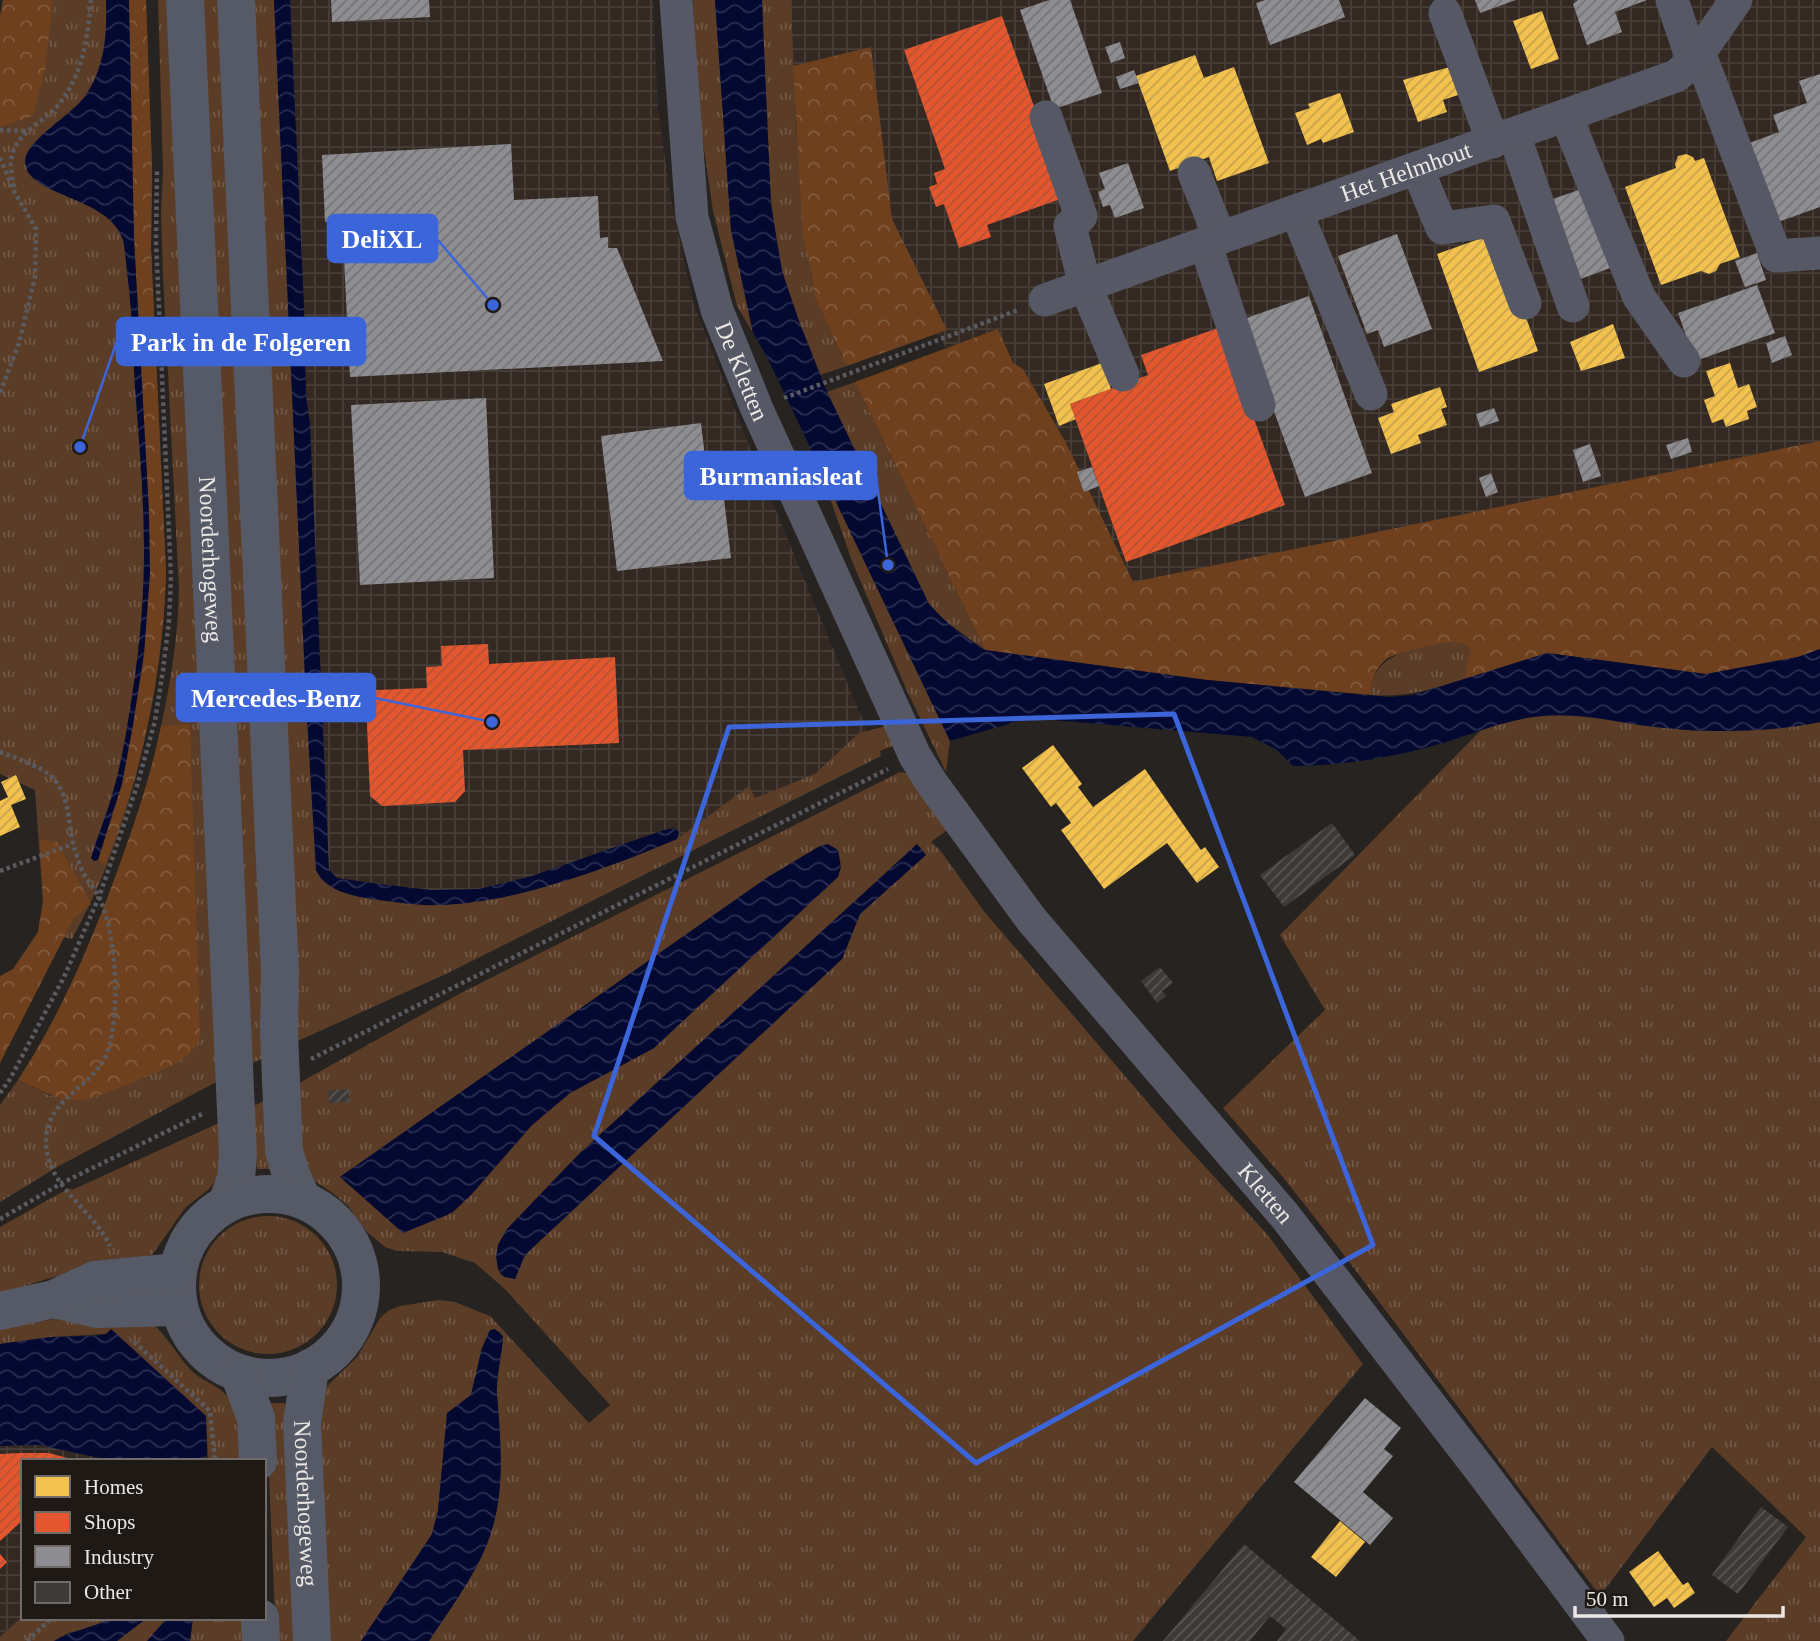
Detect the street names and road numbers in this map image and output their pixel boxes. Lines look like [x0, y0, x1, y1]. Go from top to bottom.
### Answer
street label: Het Helmhout [1337, 137, 1475, 207]
street label: De Kletten [710, 318, 774, 425]
street label: Noorderhogeweg [194, 476, 228, 643]
street label: Kletten [1233, 1158, 1298, 1229]
street label: Noorderhogeweg [289, 1420, 322, 1587]

